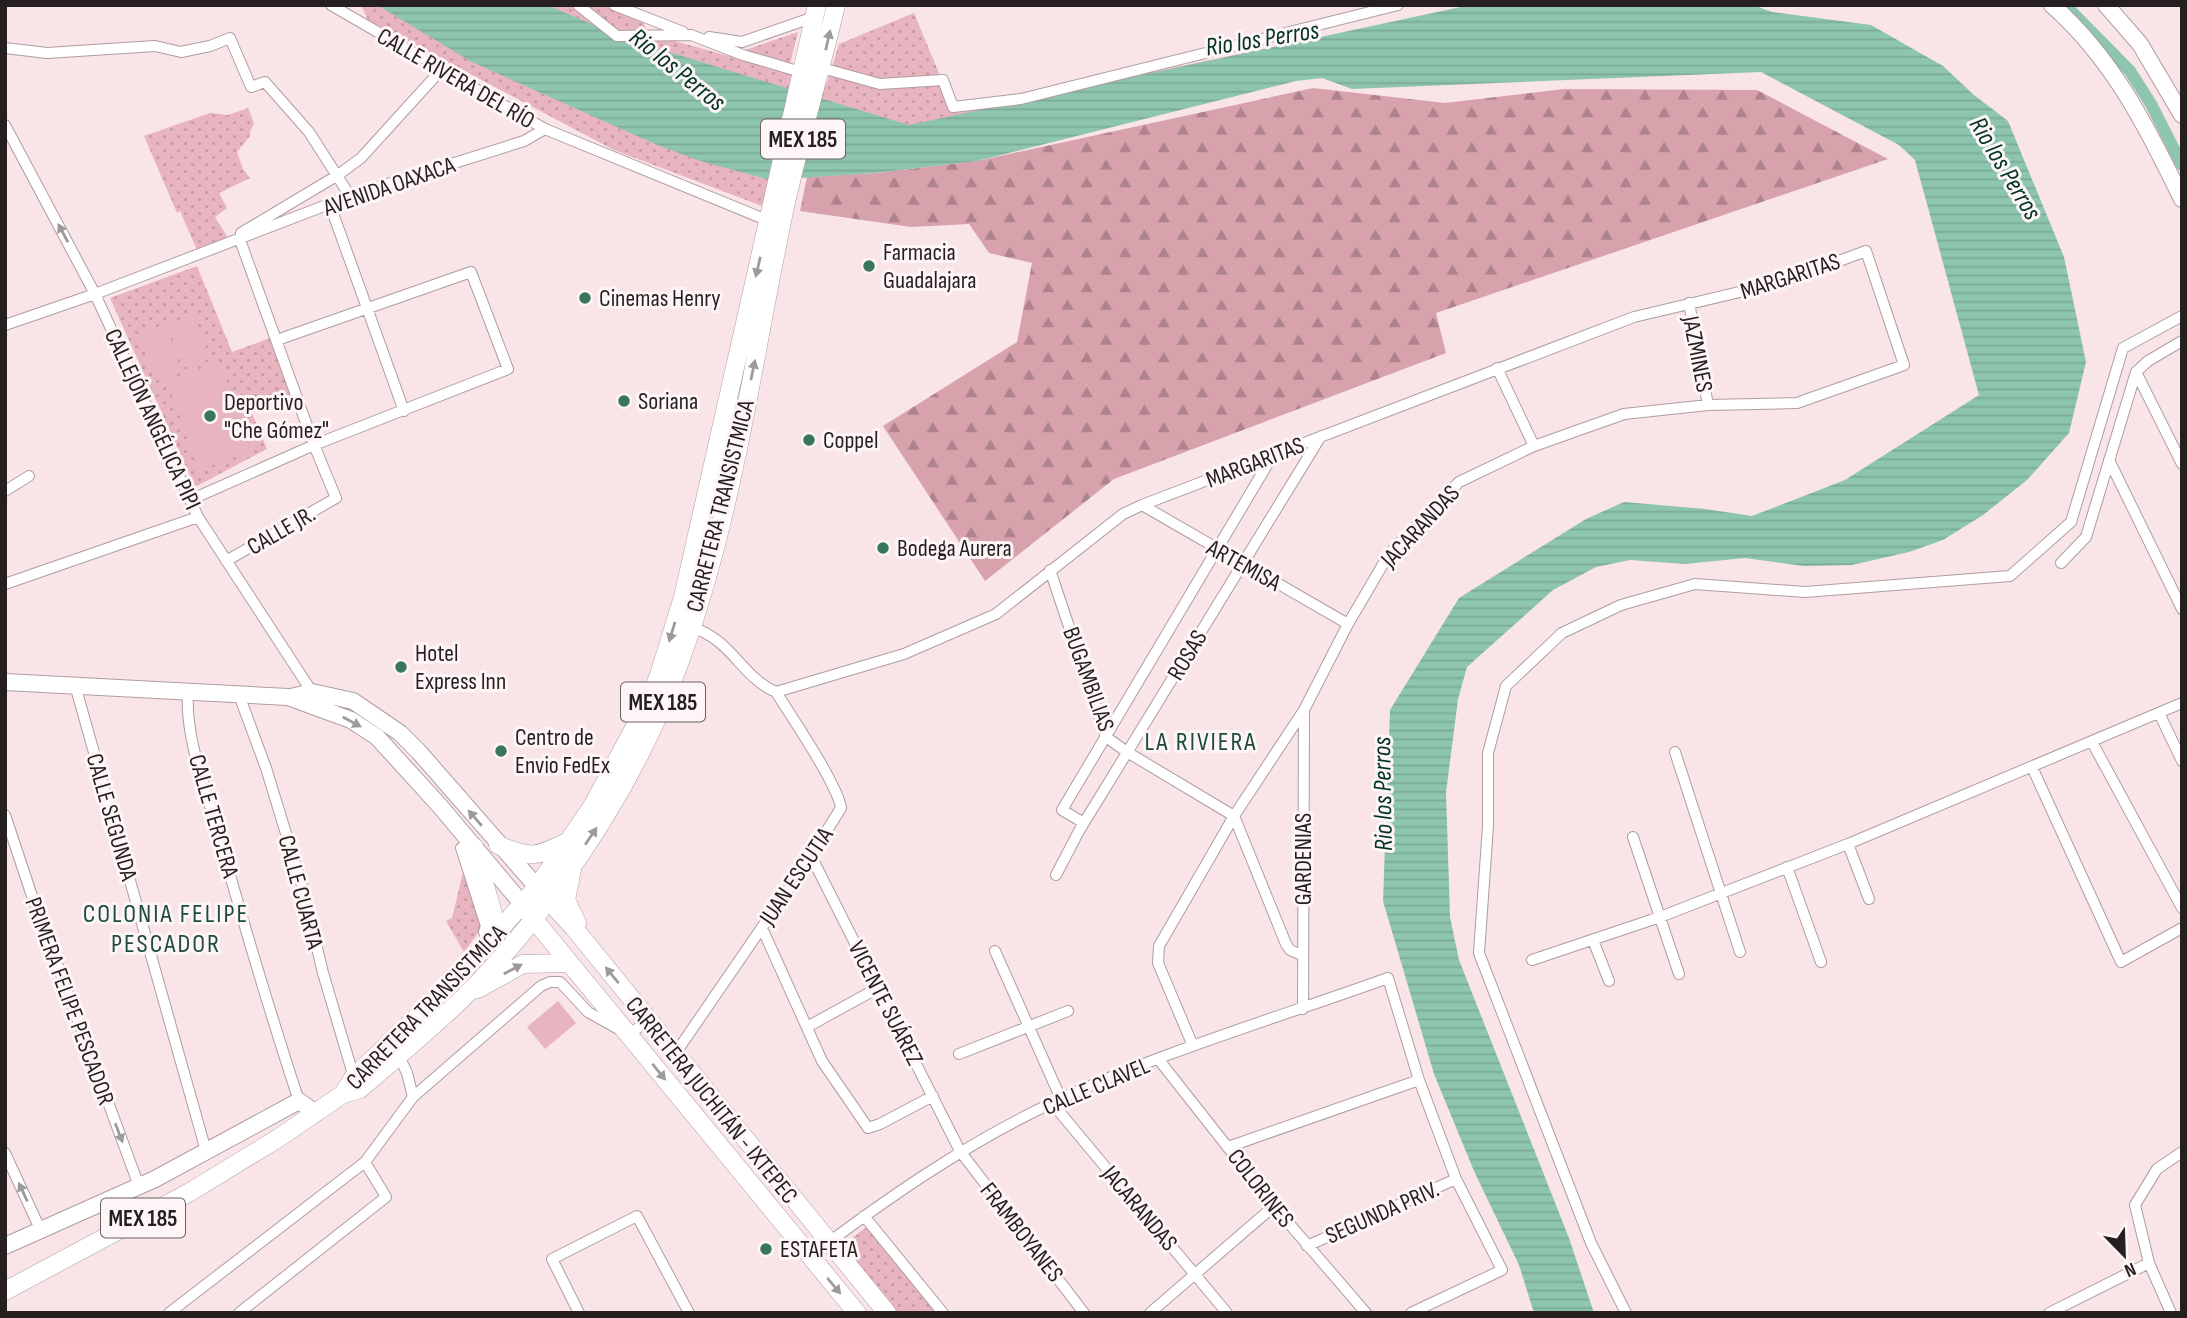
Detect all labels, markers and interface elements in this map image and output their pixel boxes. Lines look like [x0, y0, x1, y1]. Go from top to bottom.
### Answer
water label: Rio los Perros [1203, 15, 1321, 64]
street label: CALLE RIVERA DEL RÍO [372, 22, 540, 135]
water label: Rio los Perros [623, 22, 731, 118]
one-way arrow [823, 29, 834, 51]
water label: Rio los Perros [1962, 112, 2047, 226]
road number: MEX 185 [761, 120, 845, 158]
street label: AVENIDA OAXACA [319, 150, 460, 223]
one-way arrow [57, 224, 69, 243]
place label: Farmacia Guadalajara [883, 238, 977, 295]
street label: MARGARITAS [1737, 247, 1844, 306]
one-way arrow [753, 256, 764, 278]
marker: Farmacia Guadalajara [861, 258, 877, 274]
place label: Cinemas Henry [599, 284, 721, 313]
marker: Cinemas Henry [577, 290, 593, 306]
street label: JAZMINES [1676, 313, 1719, 395]
street label: CALLEJÓN ANGÉLICA PIPI [98, 324, 207, 514]
one-way arrow [747, 359, 758, 381]
place label: Soriana [638, 387, 698, 416]
place label: Deportivo "Che Gómez" [224, 388, 329, 445]
marker: Soriana [616, 393, 632, 409]
street label: CARRETERA TRANSISTMICA [680, 396, 761, 615]
marker: Deportivo "Che Gómez" [202, 408, 218, 424]
place label: Coppel [823, 426, 878, 455]
street label: MARGARITAS [1202, 430, 1308, 494]
marker: Coppel [801, 432, 817, 448]
street label: JACARANDAS [1374, 479, 1466, 574]
street label: CALLE JR. [242, 499, 321, 561]
street label: ARTEMISA [1201, 533, 1287, 598]
place label: Bodega Aurera [897, 534, 1012, 563]
marker: Bodega Aurera [875, 540, 891, 556]
one-way arrow [667, 621, 677, 642]
street label: BUGAMBILIAS [1056, 623, 1121, 735]
street label: ROSAS [1161, 625, 1214, 686]
place label: Hotel Express Inn [415, 639, 506, 696]
marker: Hotel Express Inn [393, 659, 409, 675]
road number: MEX 185 [621, 682, 705, 722]
one-way arrow [342, 716, 361, 728]
place label: Centro de Envio FedEx [515, 723, 610, 780]
district label: LA RIVIERA [1144, 727, 1258, 758]
water label: Rio los Perros [1367, 736, 1400, 851]
marker: Centro de Envio FedEx [493, 743, 509, 759]
street label: CALLE SEGUNDA [80, 750, 144, 885]
street label: CALLE TERCERA [182, 751, 245, 882]
one-way arrow [467, 809, 483, 827]
street label: GARDENIAS [1289, 813, 1318, 905]
street label: JUAN ESCUTIA [753, 821, 840, 931]
one-way arrow [584, 827, 598, 845]
street label: CALLE CUARTA [271, 832, 330, 953]
street label: PRIMERA FELIPE PESCADOR [18, 893, 121, 1109]
district label: COLONIA FELIPE PESCADOR [83, 899, 249, 960]
street label: CARRETERA TRANSISTMICA [340, 918, 513, 1096]
street label: VICENTE SUÁREZ [842, 936, 929, 1070]
one-way arrow [504, 964, 524, 976]
one-way arrow [604, 967, 619, 985]
street label: CARRETERA JUCHITÁN - IXTEPEC [619, 991, 804, 1210]
street label: CALLE CLAVEL [1038, 1051, 1154, 1122]
one-way arrow [651, 1063, 666, 1080]
one-way arrow [113, 1123, 124, 1144]
street label: COLORINES [1221, 1143, 1300, 1233]
street label: JACARANDAS [1095, 1159, 1184, 1257]
street label: SEGUNDA PRIV. [1321, 1175, 1443, 1250]
street label: FRAMBOYANES [974, 1177, 1070, 1288]
one-way arrow [17, 1182, 29, 1202]
road number: MEX 185 [101, 1198, 185, 1238]
north arrow [2089, 1220, 2159, 1290]
place label: ESTAFETA [780, 1235, 858, 1264]
marker: ESTAFETA [758, 1241, 774, 1257]
text: N [2121, 1257, 2139, 1282]
one-way arrow [826, 1277, 841, 1294]

